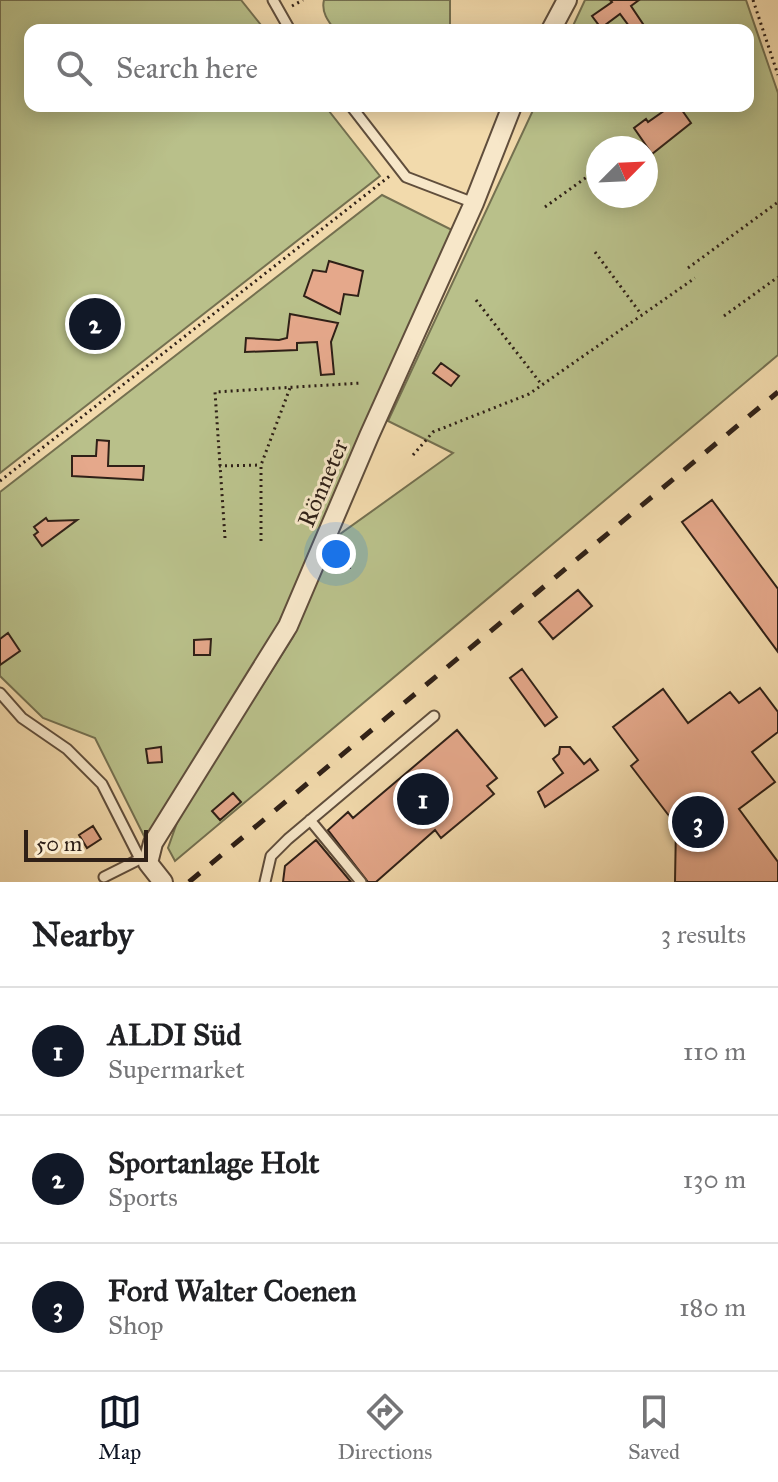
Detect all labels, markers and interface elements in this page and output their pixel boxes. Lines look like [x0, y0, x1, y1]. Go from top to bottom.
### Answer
search box [24, 24, 754, 112]
icon: search [52, 46, 96, 90]
text: Search here [116, 50, 258, 86]
north arrow [586, 136, 658, 208]
pin: 2 [69, 294, 121, 354]
street label: Rönneter [291, 435, 355, 531]
your location [316, 534, 356, 574]
pin: 1 [397, 769, 449, 829]
pin: 3 [672, 792, 724, 852]
scale bar [24, 826, 148, 862]
text: 50 m [36, 830, 82, 857]
text: Nearby [32, 914, 134, 955]
text: 3 results [661, 918, 746, 950]
text: ALDI Süd [108, 1017, 241, 1053]
text: 1 [53, 1035, 63, 1067]
text: 110 m [683, 1035, 746, 1067]
text: Supermarket [108, 1053, 245, 1085]
text: Sportanlage Holt [108, 1145, 319, 1181]
text: 2 [52, 1163, 64, 1195]
text: 130 m [683, 1163, 746, 1195]
text: Sports [108, 1181, 178, 1213]
text: Ford Walter Coenen [108, 1273, 357, 1309]
text: 3 [53, 1291, 63, 1323]
text: 180 m [679, 1291, 746, 1323]
text: Shop [108, 1309, 164, 1341]
tab: Map [98, 1390, 142, 1465]
tab: Directions [337, 1390, 432, 1465]
tab: Saved [628, 1390, 680, 1465]

